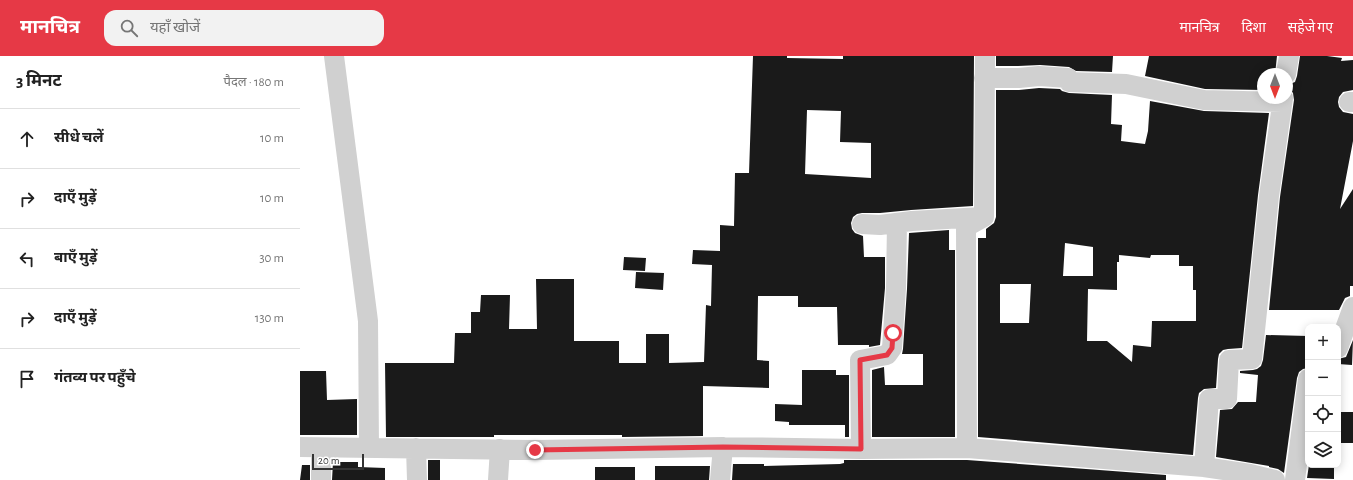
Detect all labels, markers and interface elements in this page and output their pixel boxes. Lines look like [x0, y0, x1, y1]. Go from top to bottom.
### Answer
search box [104, 10, 384, 46]
icon: search [118, 17, 140, 39]
text: मानचित्र [20, 18, 80, 37]
text: यहाँ खोजें [150, 20, 200, 35]
text: मानचित्र [1180, 21, 1220, 35]
text: दिशा [1242, 21, 1266, 35]
text: सहेजे गए [1288, 21, 1333, 35]
north arrow [1257, 68, 1293, 104]
text: 3 मिनट [16, 72, 62, 89]
text: पैदल · 180 m [224, 76, 284, 89]
icon: ahead [16, 128, 38, 150]
text: सीधे चलें [54, 130, 104, 145]
text: 10 m [260, 132, 284, 145]
icon: right [16, 188, 38, 210]
text: दाएँ मुड़ें [54, 190, 97, 205]
text: 10 m [260, 192, 284, 205]
icon: left [16, 248, 38, 270]
text: बाएँ मुड़ें [54, 250, 97, 265]
text: 30 m [259, 252, 284, 265]
icon: right [16, 308, 38, 330]
text: दाएँ मुड़ें [54, 310, 97, 325]
text: 130 m [255, 312, 284, 325]
route start [884, 324, 902, 342]
map controls [1305, 324, 1341, 468]
button: + [1305, 324, 1341, 360]
button: − [1305, 360, 1341, 396]
icon: arrive [16, 368, 38, 390]
text: गंतव्य पर पहुँचे [54, 370, 136, 385]
button: locate [1305, 396, 1341, 432]
button: layers [1305, 432, 1341, 468]
route end [526, 441, 544, 459]
scale bar [312, 452, 364, 471]
text: 20 m [318, 455, 339, 466]

